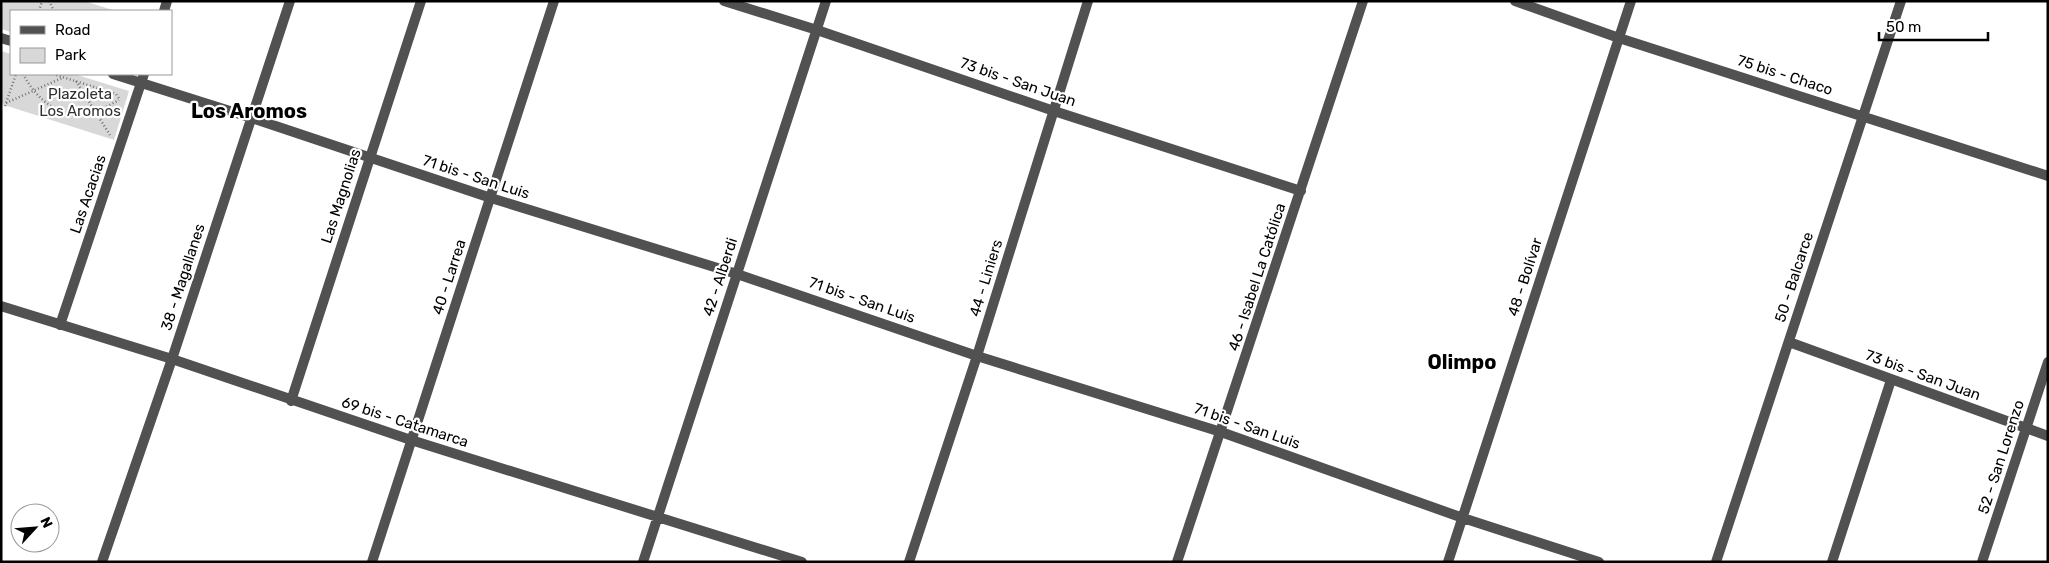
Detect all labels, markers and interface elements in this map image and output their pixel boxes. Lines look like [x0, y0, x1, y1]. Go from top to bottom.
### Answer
legend [10, 10, 172, 75]
scale bar [1879, 10, 1988, 42]
text: 50 m [1886, 18, 1921, 36]
text: Road [55, 21, 91, 39]
text: Park [55, 46, 86, 64]
street label: 75 bis - Chaco [1735, 51, 1835, 99]
street label: 73 bis - San Juan [958, 54, 1078, 110]
park label: Plazoleta Los Aromos [39, 85, 121, 120]
district label: Los Aromos [191, 99, 307, 123]
street label: Las Magnolias [317, 146, 365, 245]
street label: 71 bis - San Luis [420, 151, 532, 203]
street label: Las Acacias [66, 152, 110, 236]
street label: 46 - Isabel La Católica [1225, 201, 1289, 353]
street label: 38 - Magallanes [157, 221, 209, 333]
street label: 50 - Balcarce [1771, 230, 1817, 324]
street label: 42 - Alberdi [699, 235, 741, 319]
street label: 48 - Bolívar [1504, 235, 1546, 318]
street label: 40 - Larrea [428, 237, 470, 317]
street label: 44 - Liniers [966, 237, 1006, 319]
street label: 71 bis - San Luis [806, 273, 918, 327]
street label: 73 bis - San Juan [1863, 346, 1983, 404]
district label: Olimpo [1428, 350, 1496, 374]
street label: 69 bis - Catamarca [339, 393, 471, 451]
street label: 52 - San Lorenzo [1974, 398, 2028, 516]
street label: 71 bis - San Luis [1191, 399, 1303, 453]
north arrow [10, 503, 60, 553]
text: N [36, 514, 56, 531]

